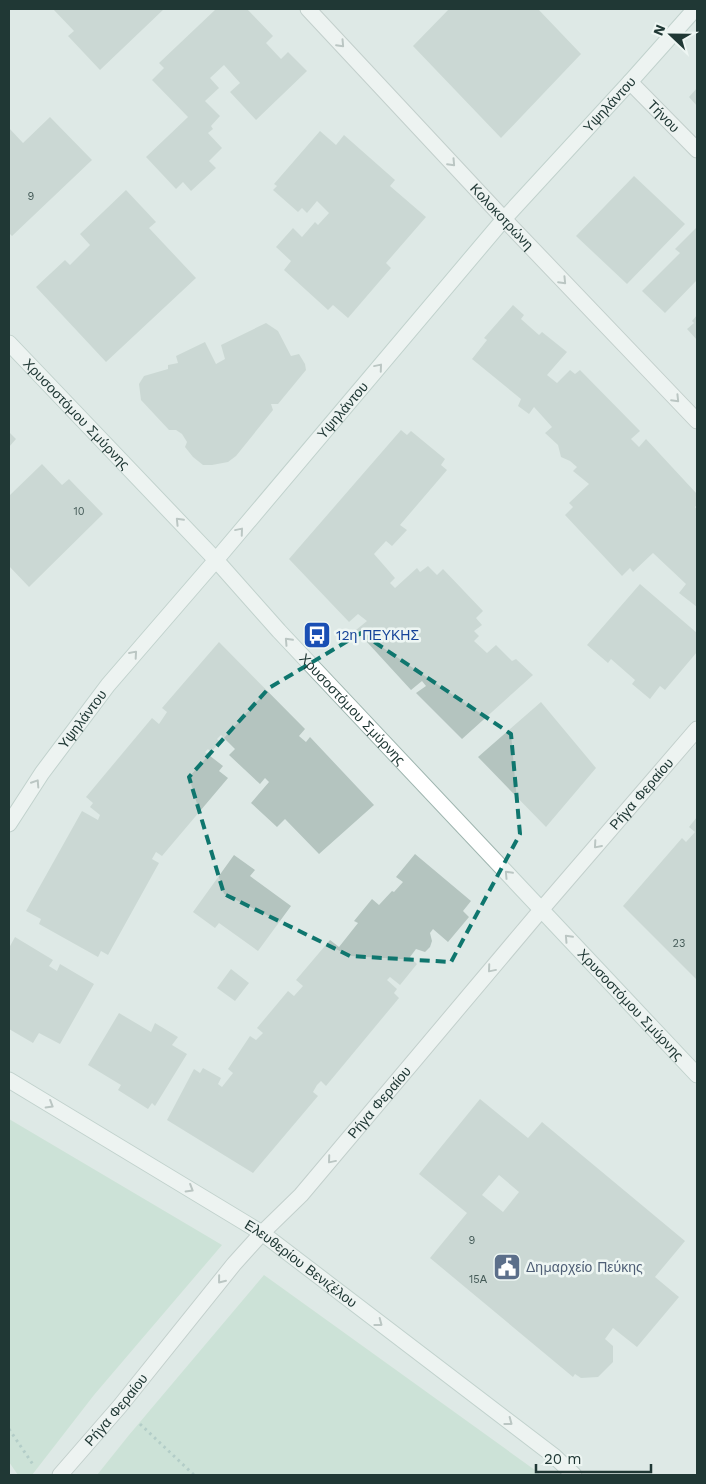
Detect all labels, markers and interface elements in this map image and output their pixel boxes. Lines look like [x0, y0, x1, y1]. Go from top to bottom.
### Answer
north arrow [646, 10, 696, 60]
text: N [650, 22, 668, 38]
one-way arrow [335, 39, 344, 48]
street label: Υψηλάντου [580, 73, 639, 135]
street label: Τήνου [644, 97, 683, 136]
one-way arrow [446, 157, 455, 166]
street label: Κολοκοτρώνη [467, 180, 537, 253]
house number: 9 [28, 190, 35, 203]
one-way arrow [557, 275, 566, 284]
street label: Χρυσοστόμου Σμύρνης [20, 355, 133, 473]
one-way arrow [373, 364, 382, 373]
street label: Υψηλάντου [314, 378, 371, 442]
one-way arrow [670, 393, 679, 402]
house number: 10 [73, 505, 85, 518]
one-way arrow [176, 518, 185, 527]
one-way arrow [235, 528, 243, 537]
bus stop icon: 12η ΠΕΥΚΗΣ [302, 620, 332, 650]
place label: 12η ΠΕΥΚΗΣ [336, 627, 419, 643]
one-way arrow [285, 638, 294, 647]
street label: Χρυσοστόμου Σμύρνης [296, 650, 409, 768]
one-way arrow [129, 651, 138, 660]
street label: Υψηλάντου [55, 686, 110, 752]
street label: Ρήγα Φεραίου [606, 755, 676, 833]
one-way arrow [29, 780, 39, 789]
one-way arrow [594, 840, 603, 849]
one-way arrow [505, 871, 514, 880]
one-way arrow [565, 934, 574, 943]
house number: 23 [673, 937, 685, 950]
street label: Χρυσοστόμου Σμύρνης [575, 946, 687, 1064]
one-way arrow [488, 963, 497, 972]
street label: Ρήγα Φεραίου [344, 1063, 414, 1141]
one-way arrow [45, 1099, 54, 1109]
one-way arrow [328, 1154, 336, 1163]
one-way arrow [184, 1183, 193, 1193]
street label: Ελευθερίου Βενιζέλου [242, 1216, 360, 1311]
house number: 9 [469, 1234, 476, 1247]
public building icon: Δημαρχείο Πεύκης [492, 1252, 522, 1282]
place label: Δημαρχείο Πεύκης [526, 1259, 643, 1275]
house number: 15Α [469, 1273, 488, 1286]
one-way arrow [219, 1274, 227, 1283]
one-way arrow [373, 1317, 383, 1326]
street label: Ρήγα Φεραίου [81, 1371, 151, 1449]
one-way arrow [503, 1416, 512, 1425]
scale bar [536, 1442, 651, 1474]
text: 20 m [544, 1450, 582, 1468]

